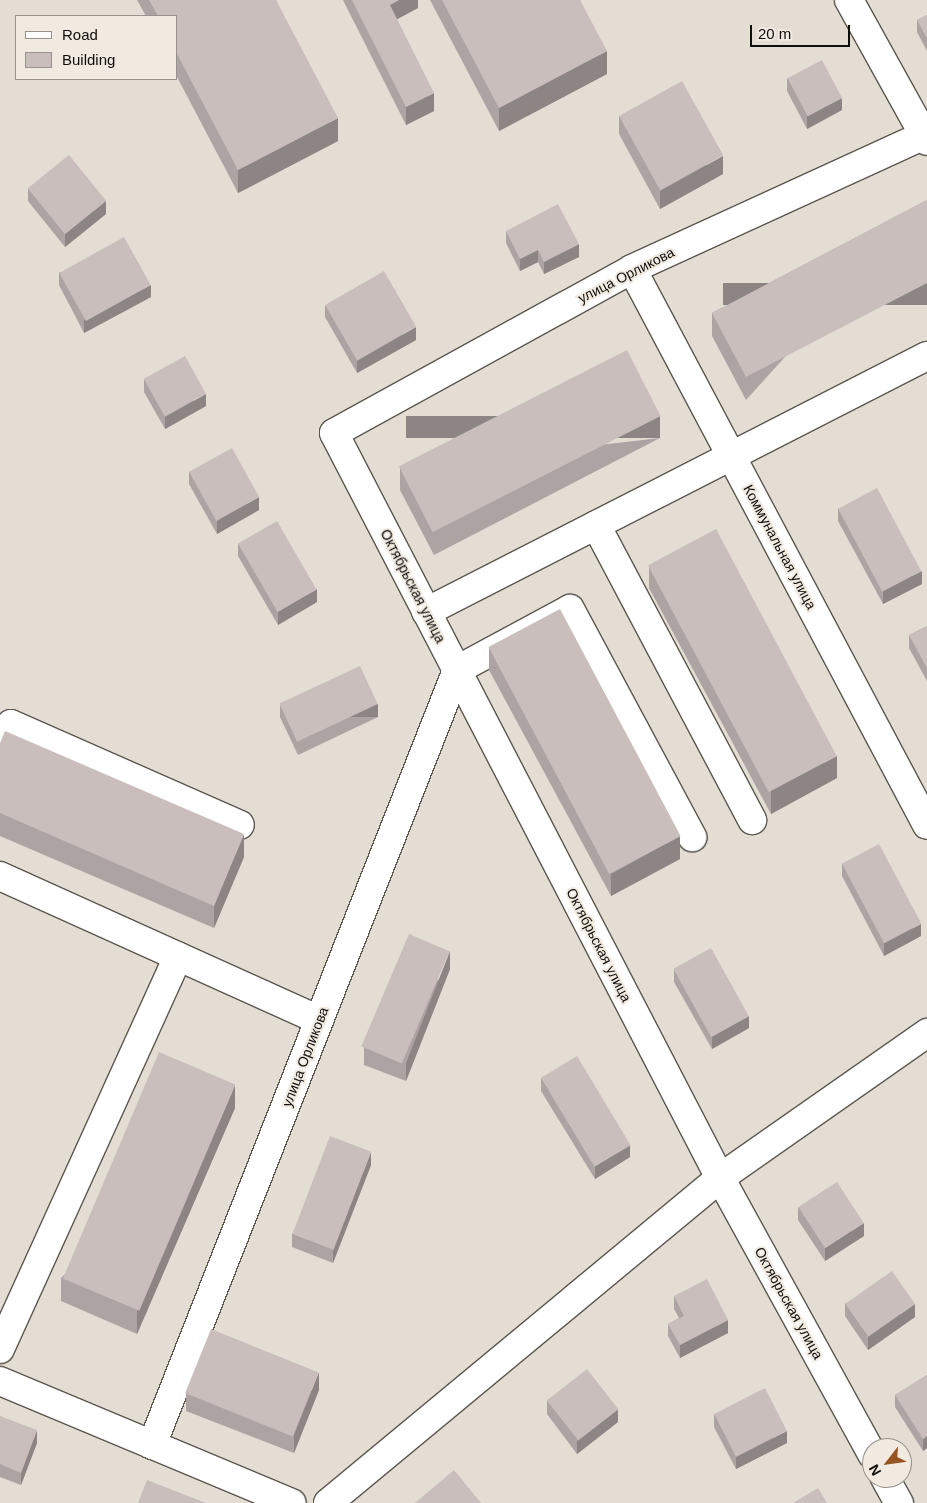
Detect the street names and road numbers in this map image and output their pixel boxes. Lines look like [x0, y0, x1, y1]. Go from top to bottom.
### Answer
street label: улица Орликова [575, 244, 677, 306]
street label: Коммунальная улица [740, 482, 820, 612]
street label: Октябрьская улица [377, 526, 449, 646]
street label: Октябрьская улица [563, 885, 635, 1005]
street label: улица Орликова [278, 1005, 332, 1109]
street label: Октябрьская улица [751, 1244, 827, 1362]

